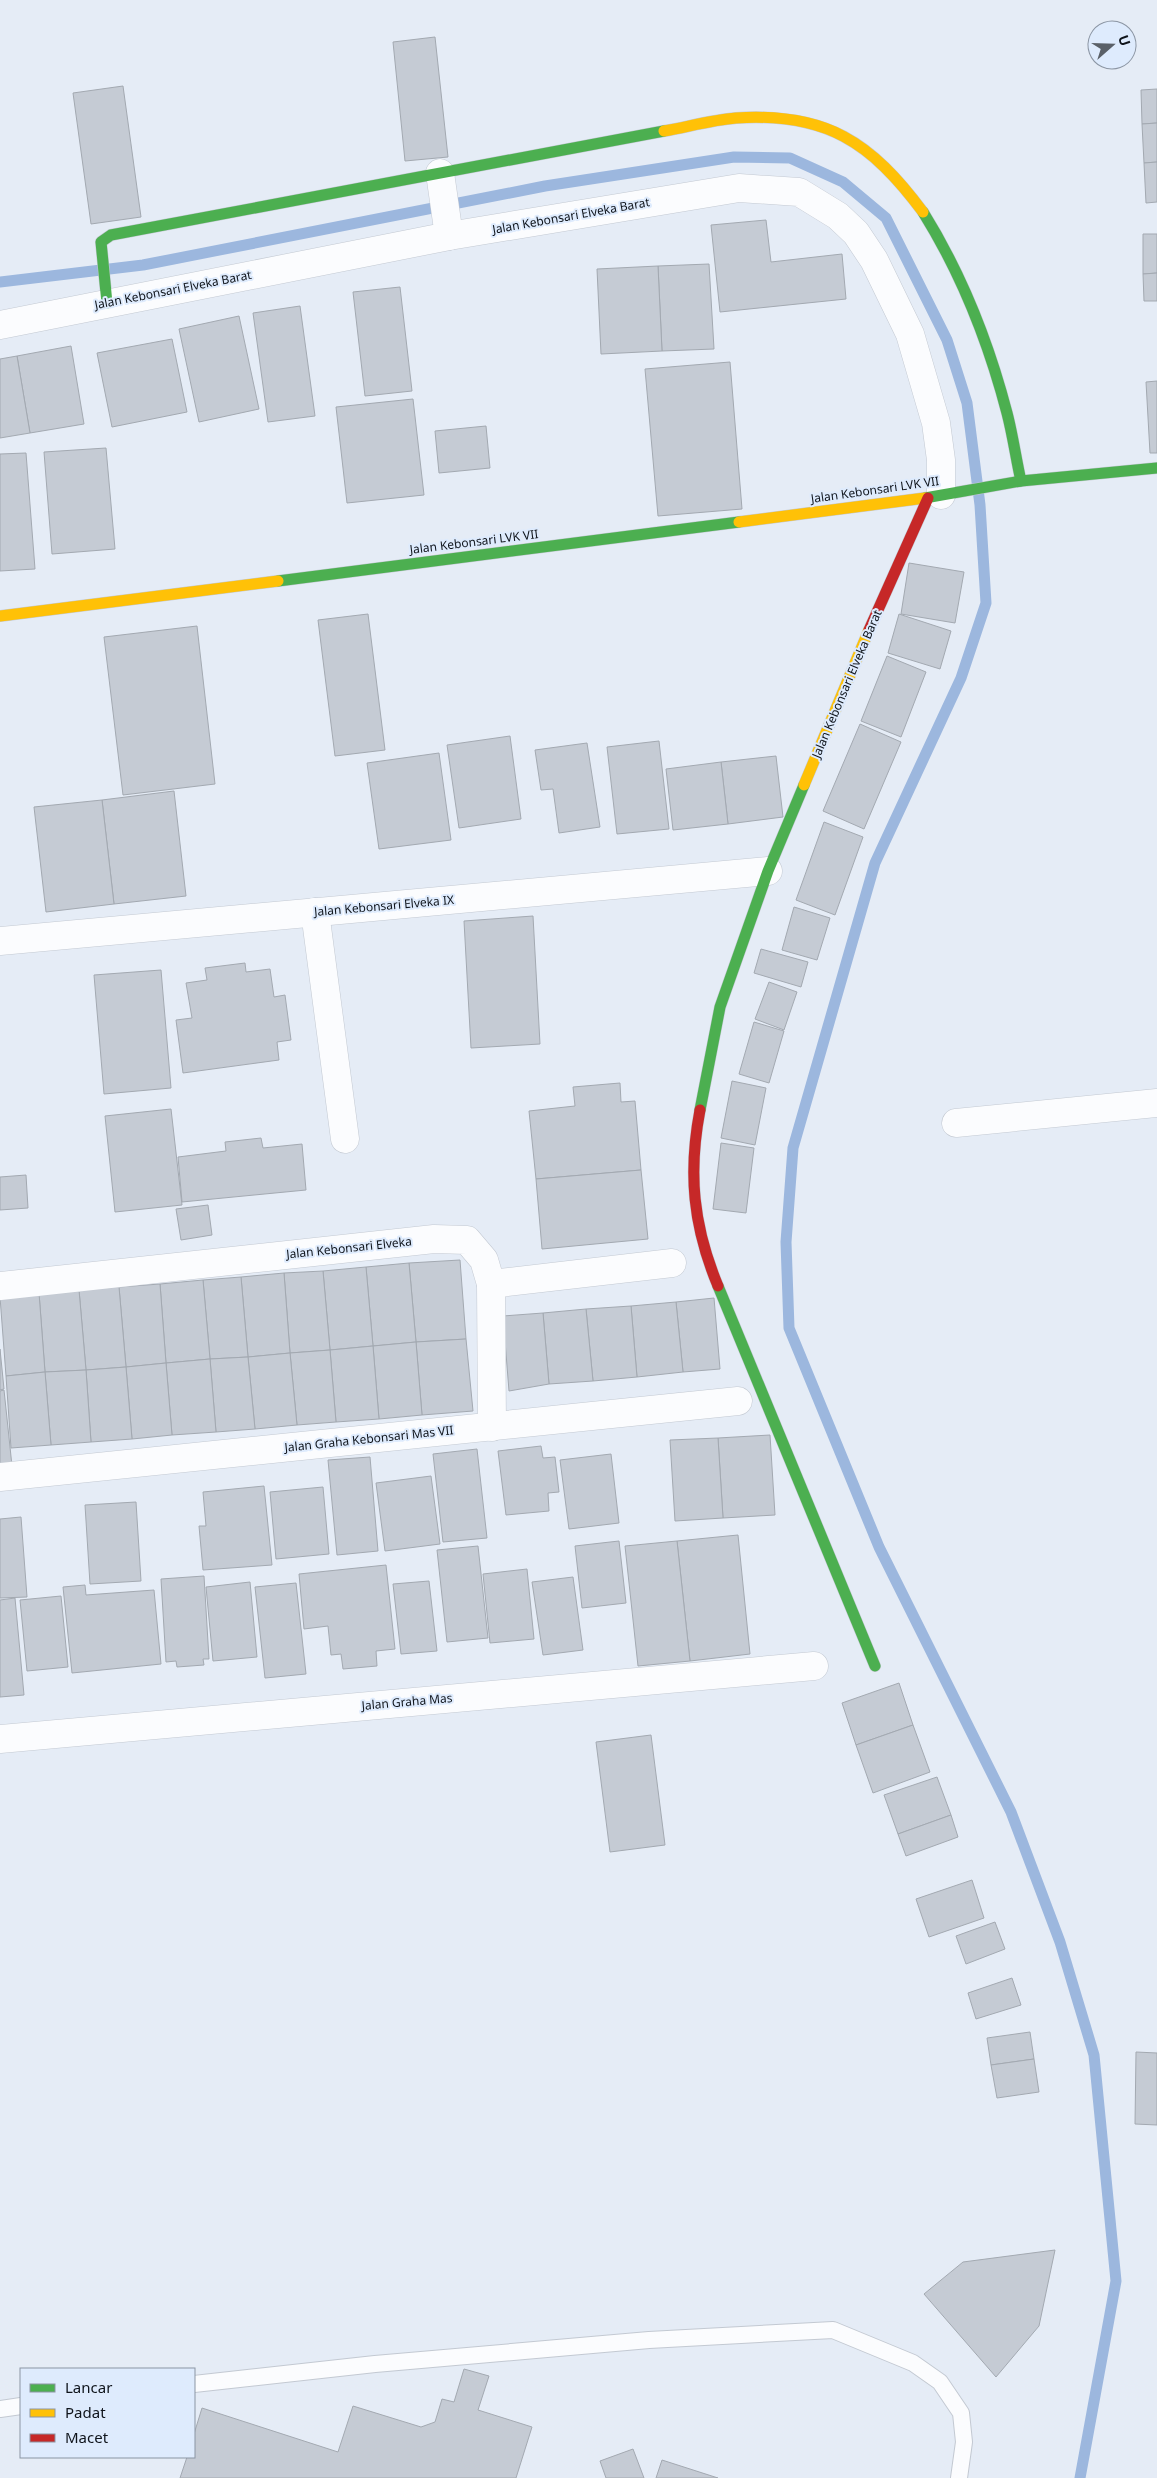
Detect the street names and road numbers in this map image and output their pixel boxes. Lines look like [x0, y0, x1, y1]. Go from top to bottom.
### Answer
street label: Jalan Kebonsari Elveka Barat [490, 193, 652, 238]
street label: Jalan Kebonsari Elveka Barat [92, 266, 253, 313]
street label: Jalan Kebonsari LVK VII [809, 472, 940, 507]
street label: Jalan Kebonsari LVK VII [408, 525, 539, 558]
street label: Jalan Kebonsari Elveka Barat [807, 606, 886, 761]
street label: Jalan Kebonsari Elveka IX [312, 891, 455, 920]
street label: Jalan Kebonsari Elveka [284, 1232, 413, 1263]
street label: Jalan Graha Kebonsari Mas VII [283, 1421, 454, 1456]
street label: Jalan Graha Mas [360, 1689, 453, 1714]

